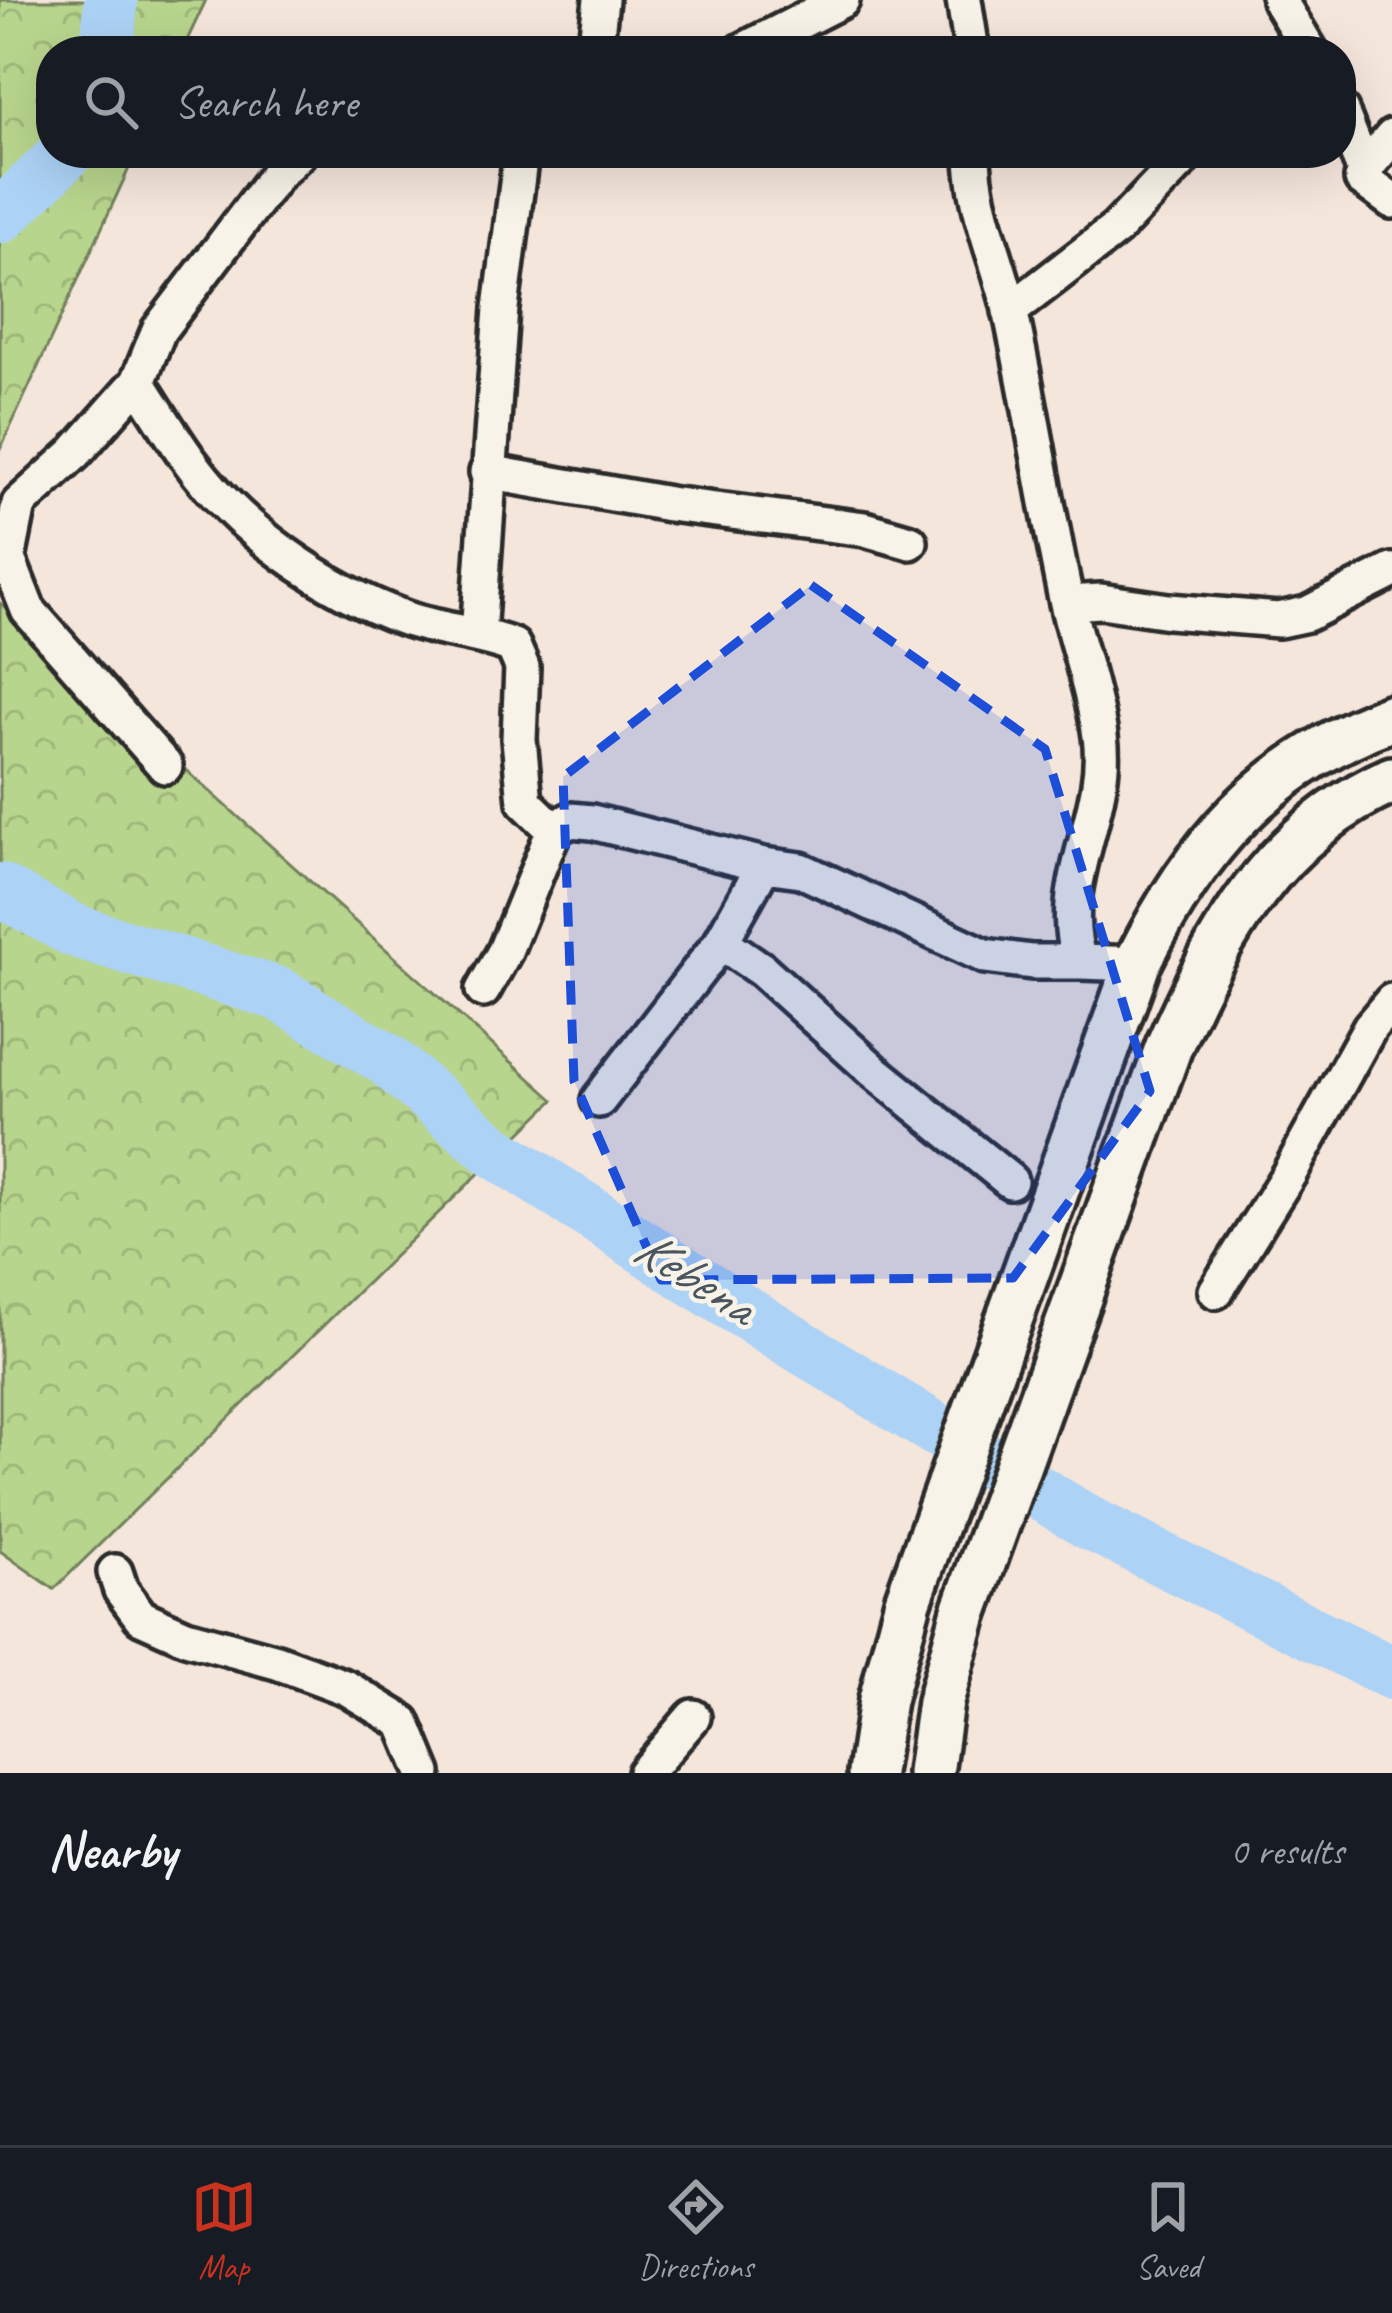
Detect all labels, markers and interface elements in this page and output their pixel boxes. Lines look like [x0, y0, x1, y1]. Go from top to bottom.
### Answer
search box [36, 36, 1356, 168]
icon: search [78, 69, 144, 135]
text: Search here [174, 74, 357, 131]
water label: Kebena [622, 1213, 773, 1342]
text: Nearby [48, 1819, 176, 1883]
text: 0 results [1230, 1827, 1344, 1876]
tab: Map [191, 2174, 257, 2288]
tab: Directions [639, 2174, 753, 2288]
tab: Saved [1135, 2174, 1201, 2288]

